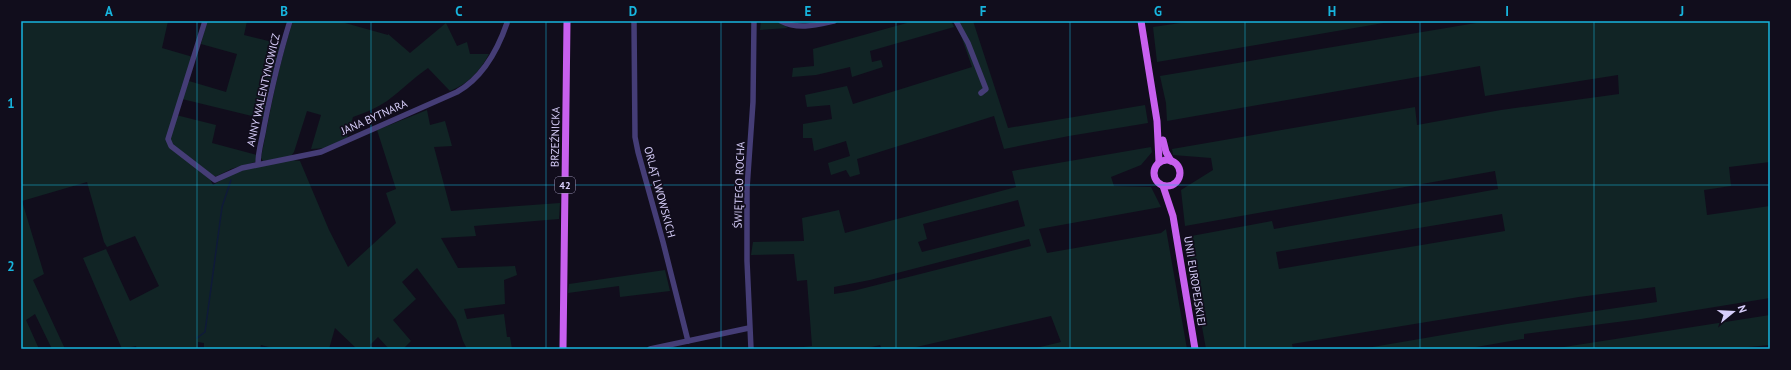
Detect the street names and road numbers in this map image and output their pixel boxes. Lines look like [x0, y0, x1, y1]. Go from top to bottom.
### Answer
street label: ANNY WALENTYNOWICZ [243, 32, 283, 148]
street label: JANA BYTNARA [338, 96, 410, 138]
street label: BRZEŹNICKA [547, 106, 563, 167]
street label: ŚWIĘTEGO ROCHA [730, 141, 748, 229]
street label: ORLĄT LWOWSKICH [641, 145, 679, 239]
road number: 42 [555, 177, 575, 193]
street label: UNII EUROPEJSKIEJ [1181, 235, 1209, 327]

